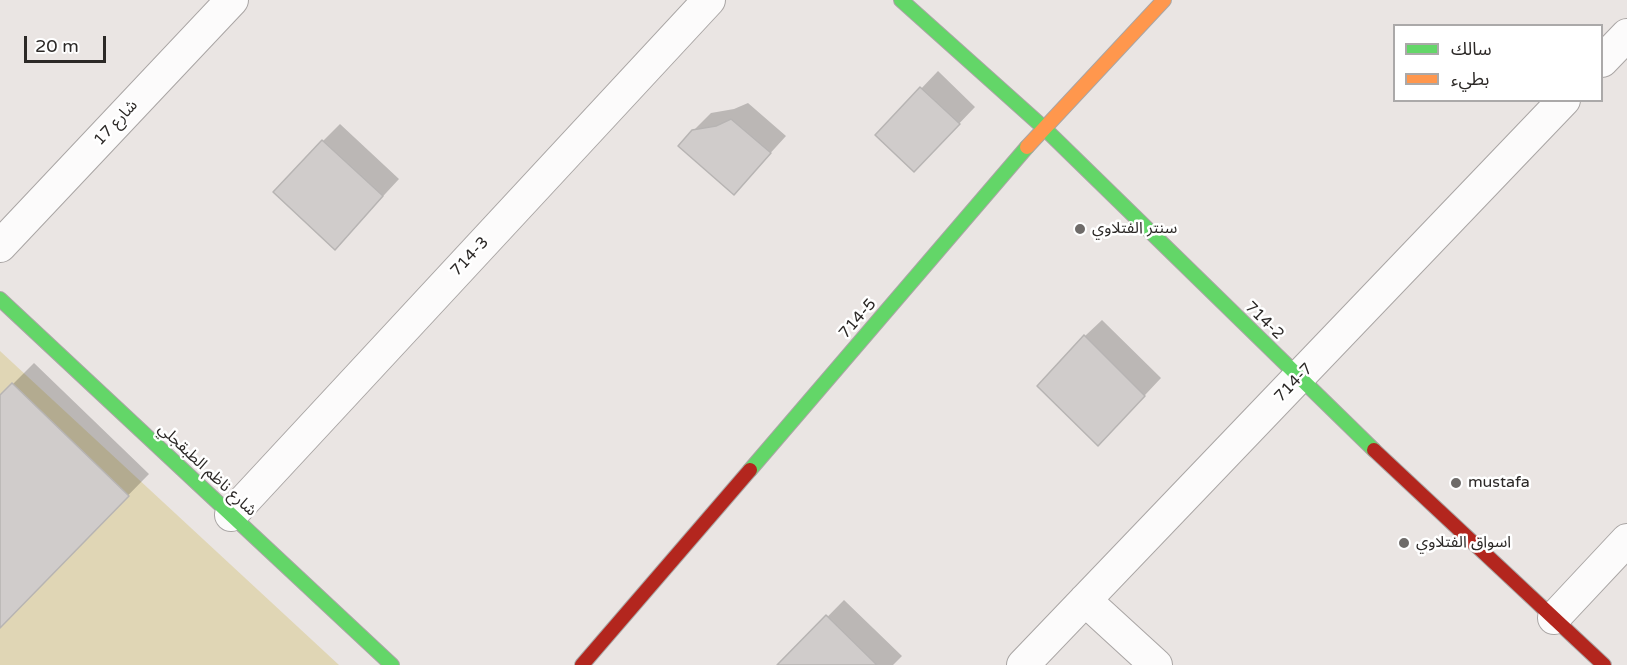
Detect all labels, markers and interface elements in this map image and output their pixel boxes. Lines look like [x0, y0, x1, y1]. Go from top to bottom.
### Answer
scale bar [27, 24, 110, 62]
legend [1393, 24, 1603, 102]
text: 20 m [35, 35, 79, 57]
text: سالك [1451, 38, 1492, 60]
text: بطيء [1451, 68, 1489, 90]
street label: شارع 17 [90, 96, 142, 150]
place label: سنتر الفتلاوي [1092, 219, 1177, 239]
marker: سنتر الفتلاوي [1073, 222, 1087, 236]
street label: 714-3 [447, 233, 493, 281]
street label: 714-5 [835, 295, 881, 343]
street label: 714-2 [1240, 298, 1288, 344]
street label: 714-7 [1271, 360, 1317, 406]
street label: شارع ناظم الطبقجلي [154, 419, 260, 521]
place label: mustafa [1468, 473, 1530, 493]
marker: mustafa [1449, 476, 1463, 490]
place label: اسواق الفتلاوي [1416, 533, 1511, 553]
marker: اسواق الفتلاوي [1397, 536, 1411, 550]

